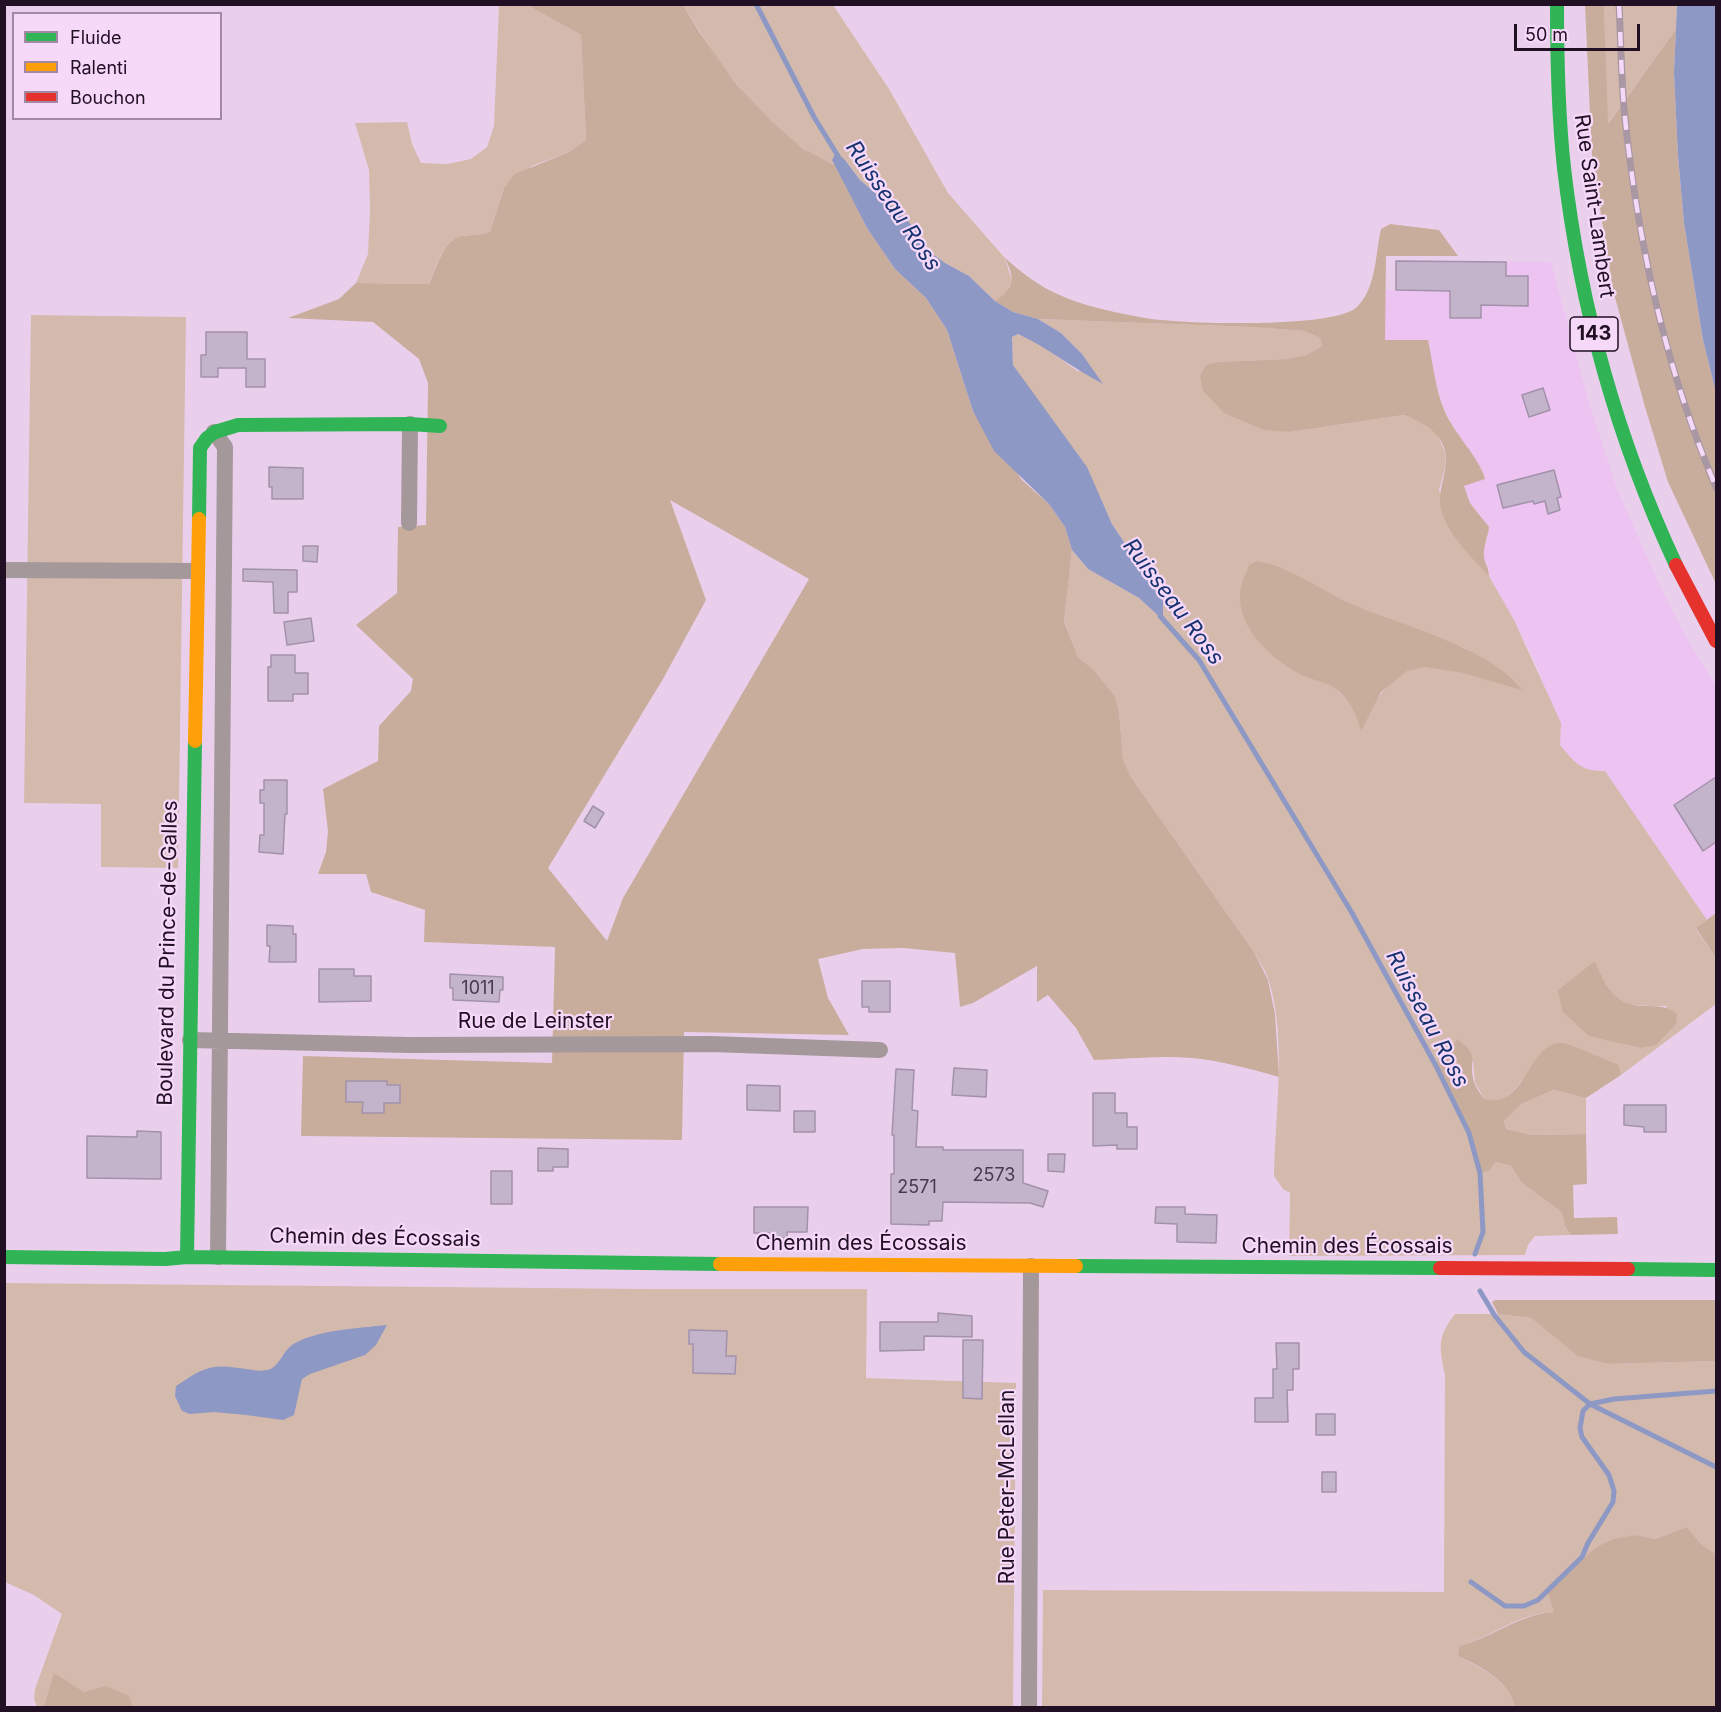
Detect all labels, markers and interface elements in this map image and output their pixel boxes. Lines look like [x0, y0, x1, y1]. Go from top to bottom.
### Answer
legend [12, 12, 222, 120]
scale bar [1517, 12, 1643, 50]
text: 50 m [1525, 24, 1568, 45]
text: Fluide [70, 27, 122, 48]
text: Ralenti [70, 57, 127, 78]
text: Bouchon [70, 87, 146, 108]
street label: Rue Saint-Lambert [1569, 113, 1619, 299]
water label: Ruisseau Ross [840, 136, 946, 276]
road number: 143 [1570, 317, 1618, 351]
water label: Ruisseau Ross [1117, 534, 1229, 670]
street label: Boulevard du Prince-de-Galles [153, 800, 183, 1106]
water label: Ruisseau Ross [1380, 946, 1474, 1092]
house number: 1011 [461, 978, 495, 1000]
street label: Rue de Leinster [458, 1009, 612, 1035]
house number: 2573 [973, 1165, 1015, 1187]
house number: 2571 [897, 1177, 937, 1199]
street label: Chemin des Écossais [269, 1224, 481, 1252]
street label: Chemin des Écossais [755, 1231, 967, 1257]
street label: Chemin des Écossais [1241, 1234, 1453, 1260]
street label: Rue Peter-McLellan [995, 1390, 1021, 1584]

